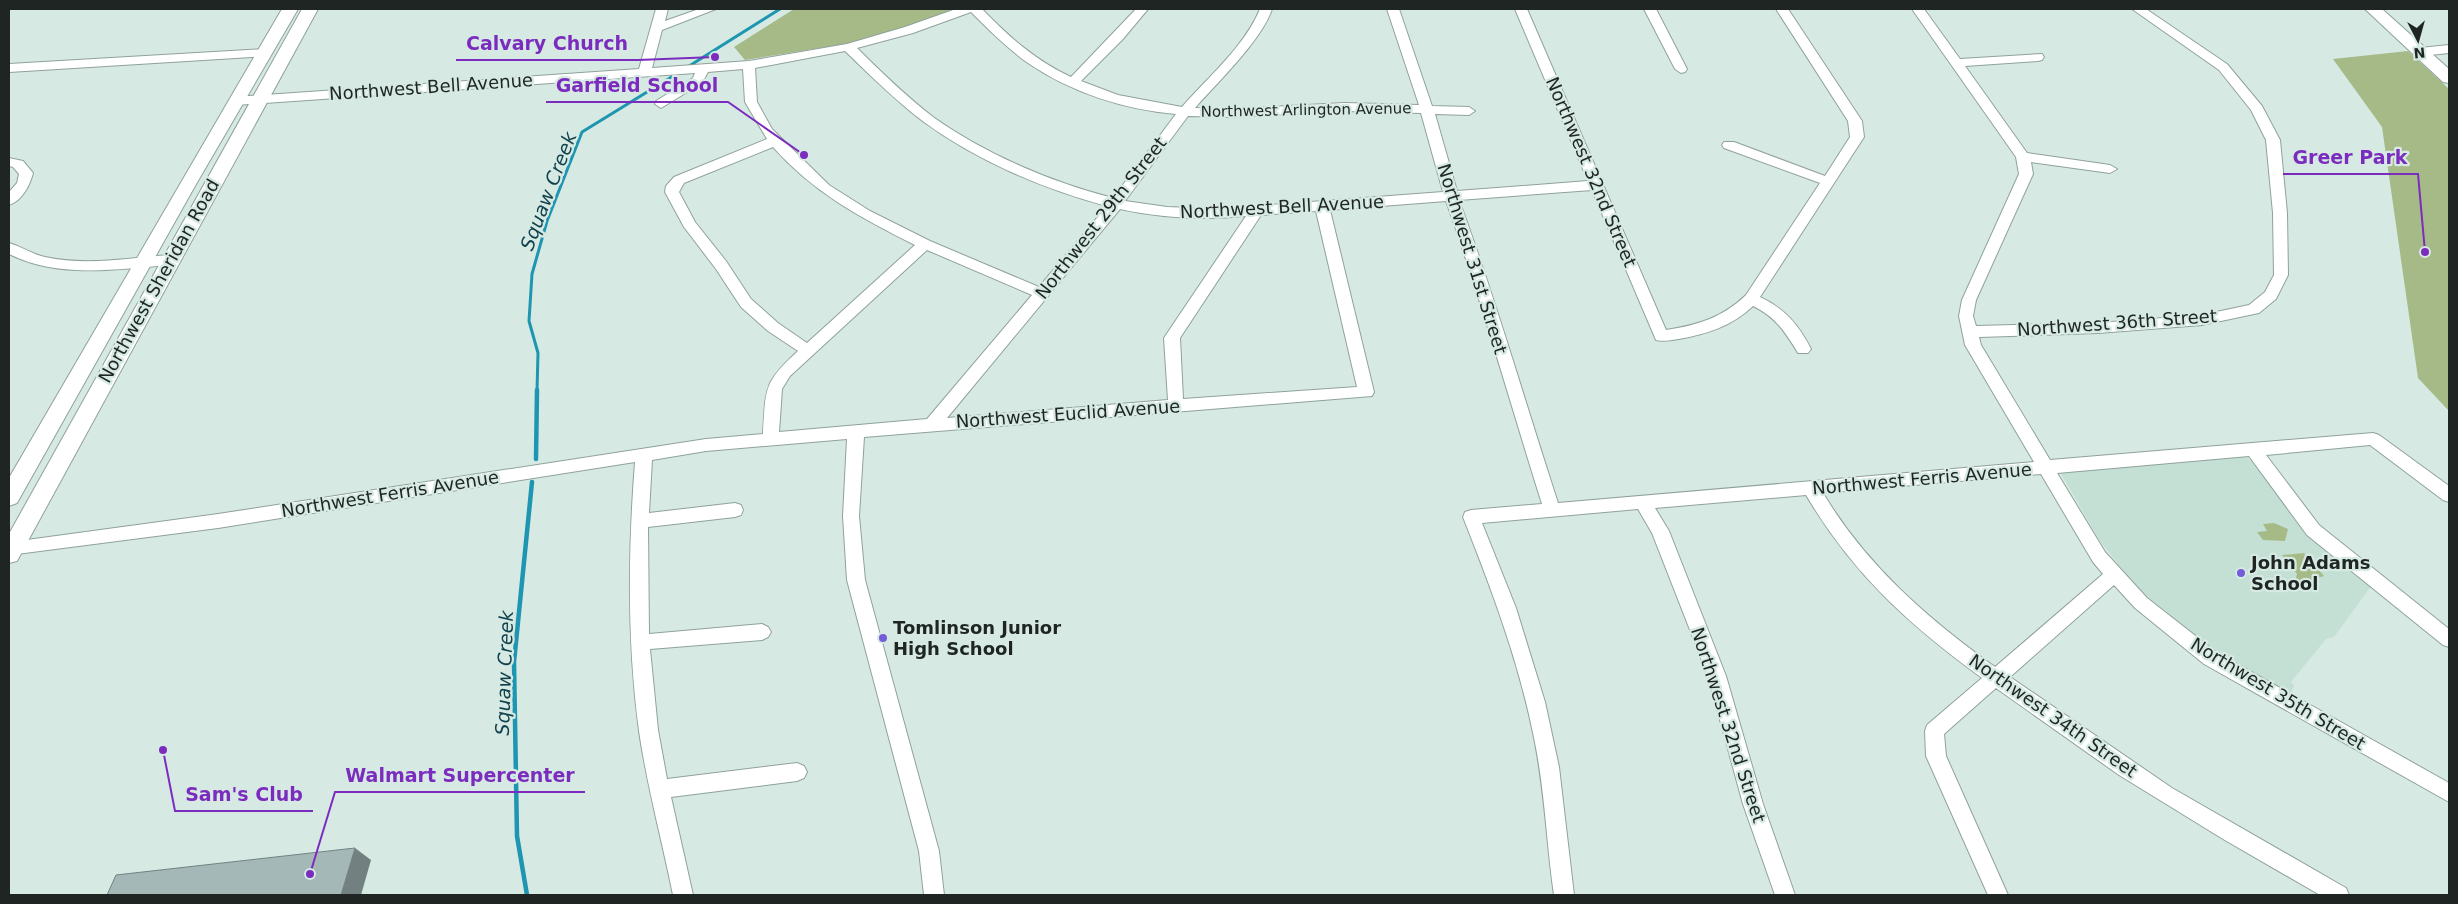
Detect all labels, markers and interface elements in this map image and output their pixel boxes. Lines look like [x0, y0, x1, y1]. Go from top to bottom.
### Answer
north arrow [2393, 15, 2443, 65]
callout: Calvary Church [456, 26, 638, 60]
text: Calvary Church [466, 32, 628, 54]
text: N [2413, 44, 2426, 61]
callout: Garfield School [546, 68, 728, 102]
street label: Northwest Bell Avenue [328, 69, 534, 104]
text: Garfield School [556, 74, 718, 96]
street label: Northwest 32nd Street [1542, 74, 1641, 270]
street label: Northwest Arlington Avenue [1200, 99, 1412, 121]
water label: Squaw Creek [515, 128, 581, 253]
street label: Northwest 29th Street [1031, 132, 1170, 303]
callout: Greer Park [2283, 140, 2418, 174]
text: Greer Park [2293, 146, 2408, 168]
street label: Northwest 31st Street [1433, 161, 1511, 357]
street label: Northwest Sheridan Road [94, 175, 223, 386]
street label: Northwest Bell Avenue [1179, 191, 1385, 222]
street label: Northwest 36th Street [2016, 305, 2218, 340]
street label: Northwest Euclid Avenue [955, 395, 1181, 432]
street label: Northwest Ferris Avenue [1811, 458, 2033, 499]
street label: Northwest Ferris Avenue [280, 466, 500, 521]
place label: John Adams School [2249, 552, 2370, 594]
marker: John Adams School [2235, 567, 2247, 579]
water label: Squaw Creek [491, 609, 517, 736]
place label: Tomlinson Junior High School [893, 617, 1061, 659]
street label: Northwest 32nd Street [1687, 624, 1770, 825]
marker: Tomlinson Junior High School [877, 632, 889, 644]
street label: Northwest 35th Street [2187, 633, 2369, 754]
street label: Northwest 34th Street [1965, 650, 2141, 782]
callout: Walmart Supercenter [335, 758, 585, 792]
text: Walmart Supercenter [345, 764, 575, 786]
callout: Sam's Club [175, 777, 313, 811]
text: Sam's Club [185, 783, 303, 805]

